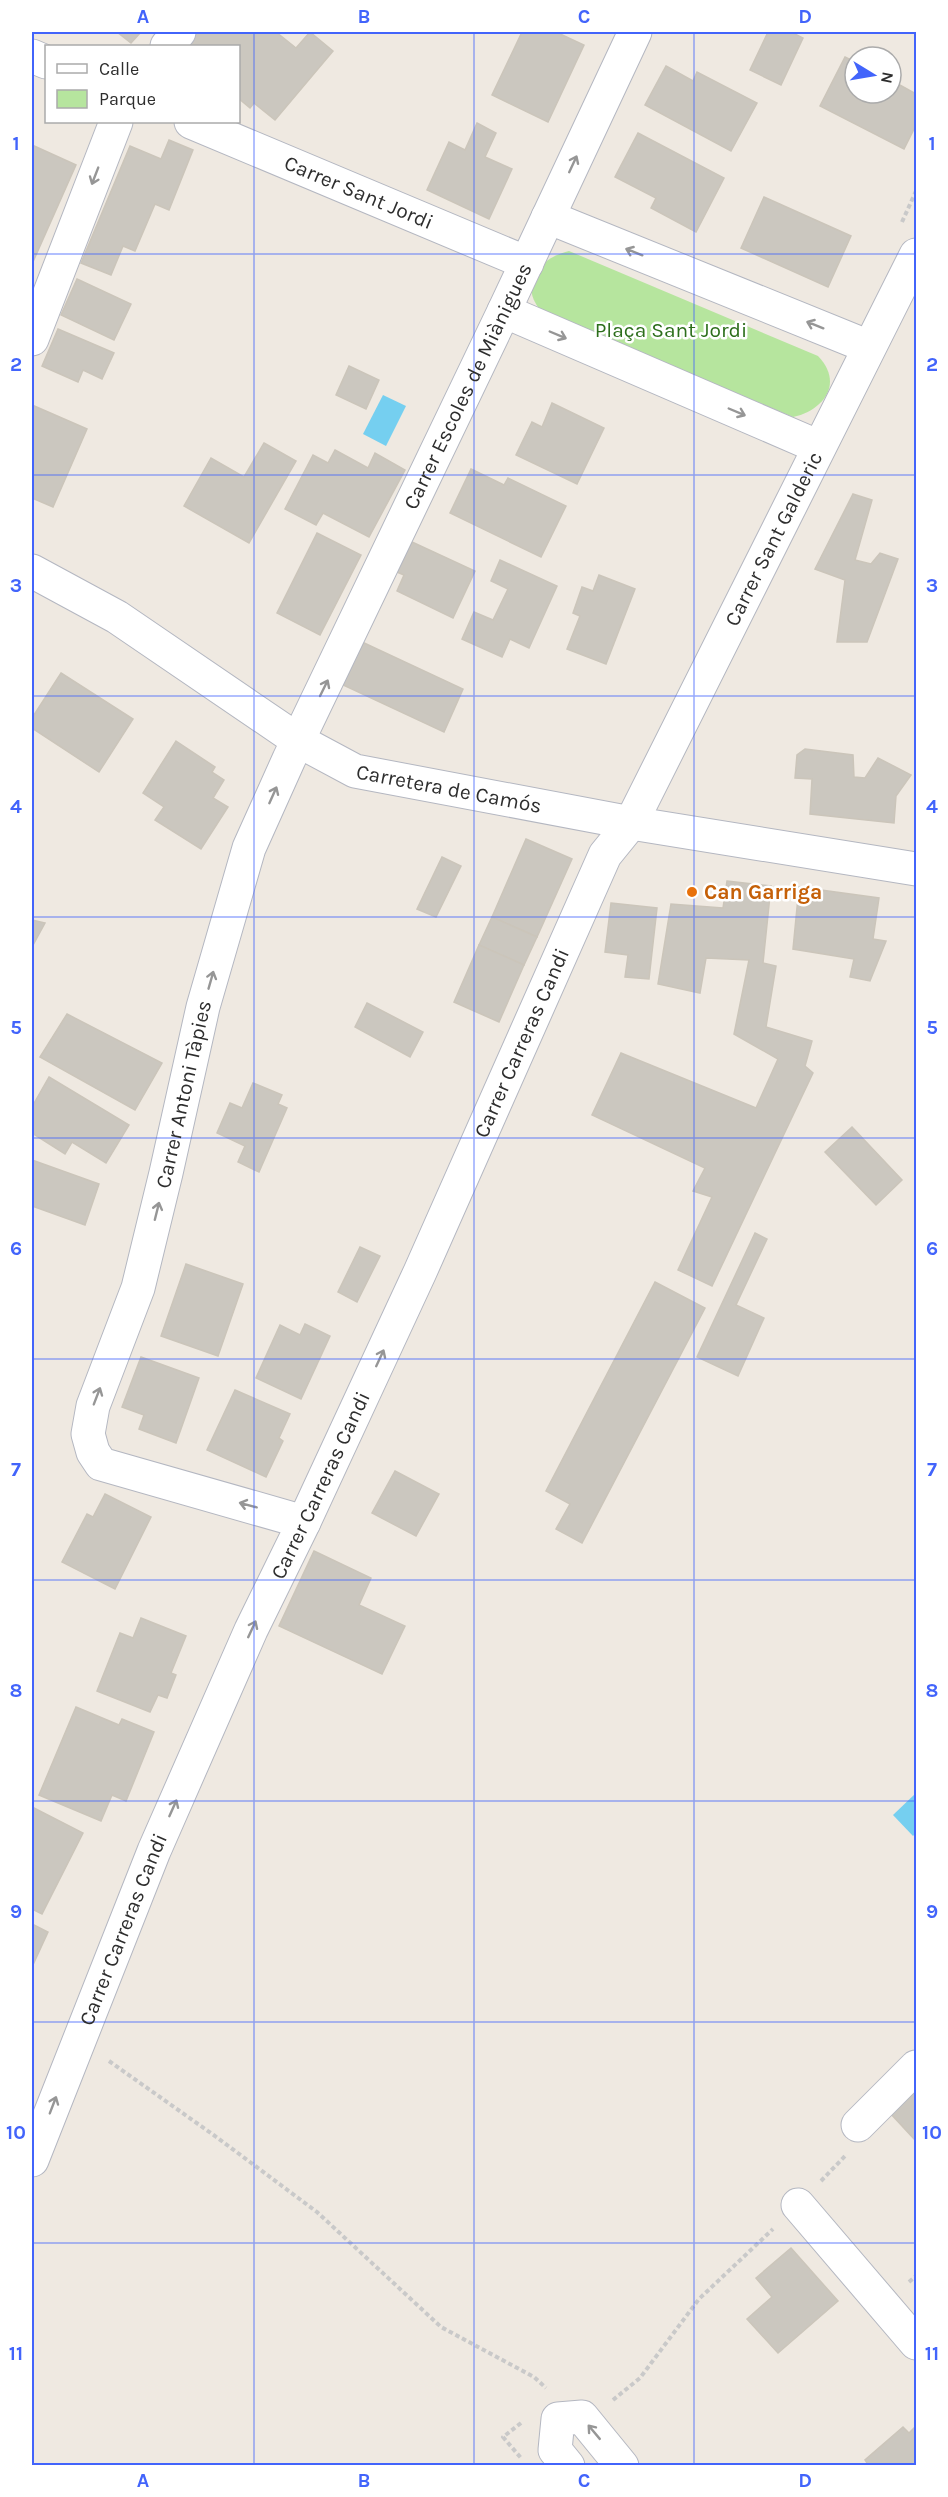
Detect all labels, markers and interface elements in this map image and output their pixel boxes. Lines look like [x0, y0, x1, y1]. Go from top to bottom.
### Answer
text: A [137, 5, 150, 28]
text: B [358, 5, 370, 28]
text: C [578, 5, 590, 28]
text: D [798, 5, 812, 28]
legend [45, 45, 240, 123]
north arrow [843, 45, 903, 105]
text: Calle [99, 58, 139, 80]
text: N [877, 70, 898, 85]
text: Parque [99, 88, 156, 110]
text: 1 [12, 132, 20, 155]
text: 1 [928, 132, 936, 155]
street label: Carrer Sant Jordi [281, 151, 437, 234]
one-way arrow [568, 156, 579, 174]
one-way arrow [89, 166, 100, 185]
one-way arrow [625, 246, 644, 257]
street label: Carrer Escoles de Miànigues [399, 259, 537, 513]
park label: Plaça Sant Jordi [595, 318, 747, 342]
one-way arrow [806, 319, 824, 330]
one-way arrow [548, 330, 566, 341]
text: 2 [10, 353, 22, 376]
text: 2 [926, 353, 938, 376]
one-way arrow [727, 407, 745, 418]
street label: Carrer Sant Galderic [720, 448, 827, 630]
text: 3 [10, 574, 22, 597]
text: 3 [926, 574, 938, 597]
one-way arrow [319, 679, 331, 697]
street label: Carretera de Camós [354, 759, 544, 818]
one-way arrow [267, 787, 279, 805]
text: 4 [10, 795, 22, 818]
text: 4 [926, 795, 938, 818]
place label: Can Garriga [704, 880, 822, 904]
marker: Can Garriga [685, 885, 699, 899]
street label: Carrer Carreras Candi [469, 945, 574, 1141]
one-way arrow [206, 971, 217, 990]
street label: Carrer Antoni Tàpies [151, 997, 216, 1191]
text: 5 [10, 1016, 22, 1039]
text: 5 [926, 1016, 938, 1039]
one-way arrow [152, 1201, 163, 1220]
text: 6 [10, 1237, 22, 1260]
text: 6 [926, 1237, 938, 1260]
one-way arrow [374, 1350, 386, 1368]
one-way arrow [92, 1387, 103, 1406]
street label: Carrer Carreras Candi [266, 1388, 375, 1583]
text: 7 [11, 1458, 21, 1481]
text: 7 [927, 1458, 937, 1481]
one-way arrow [239, 1499, 258, 1510]
one-way arrow [246, 1621, 258, 1639]
text: 8 [10, 1679, 22, 1702]
text: 8 [926, 1679, 938, 1702]
one-way arrow [167, 1799, 179, 1817]
street label: Carrer Carreras Candi [74, 1830, 172, 2029]
text: 9 [10, 1900, 22, 1923]
text: 9 [926, 1900, 938, 1923]
one-way arrow [48, 2096, 59, 2115]
text: 10 [6, 2121, 26, 2144]
text: 10 [922, 2121, 942, 2144]
text: 11 [9, 2342, 23, 2365]
text: 11 [925, 2342, 939, 2365]
one-way arrow [588, 2424, 601, 2440]
text: A [137, 2469, 150, 2492]
text: B [358, 2469, 370, 2492]
text: C [578, 2469, 590, 2492]
text: D [798, 2469, 812, 2492]

